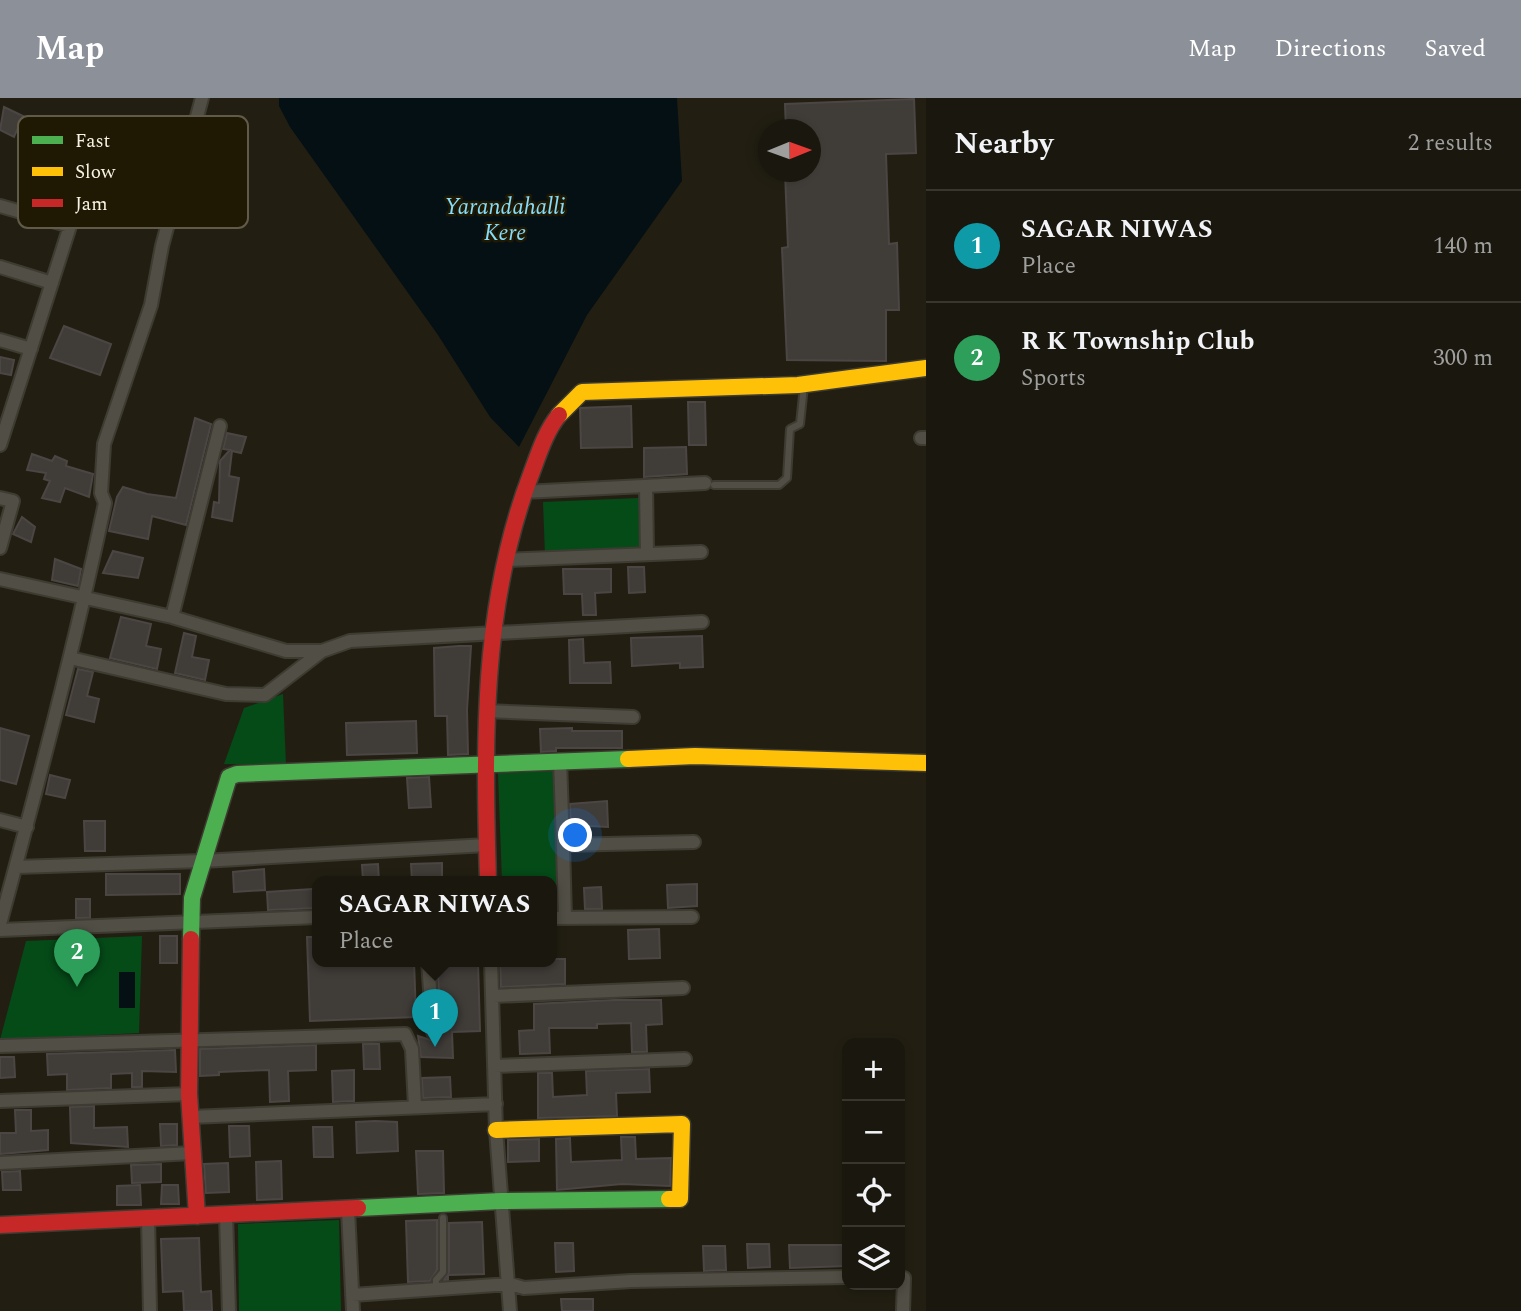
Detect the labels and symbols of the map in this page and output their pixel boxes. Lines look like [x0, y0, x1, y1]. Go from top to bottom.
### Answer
legend [18, 116, 248, 228]
north arrow [758, 119, 821, 182]
text: Fast [75, 127, 111, 156]
text: Slow [75, 158, 116, 187]
text: Jam [75, 190, 107, 219]
water label: Yarandahalli Kere [444, 190, 566, 251]
your location [558, 818, 592, 852]
pin: 2 [54, 929, 100, 987]
pin: 1 [412, 989, 458, 1047]

